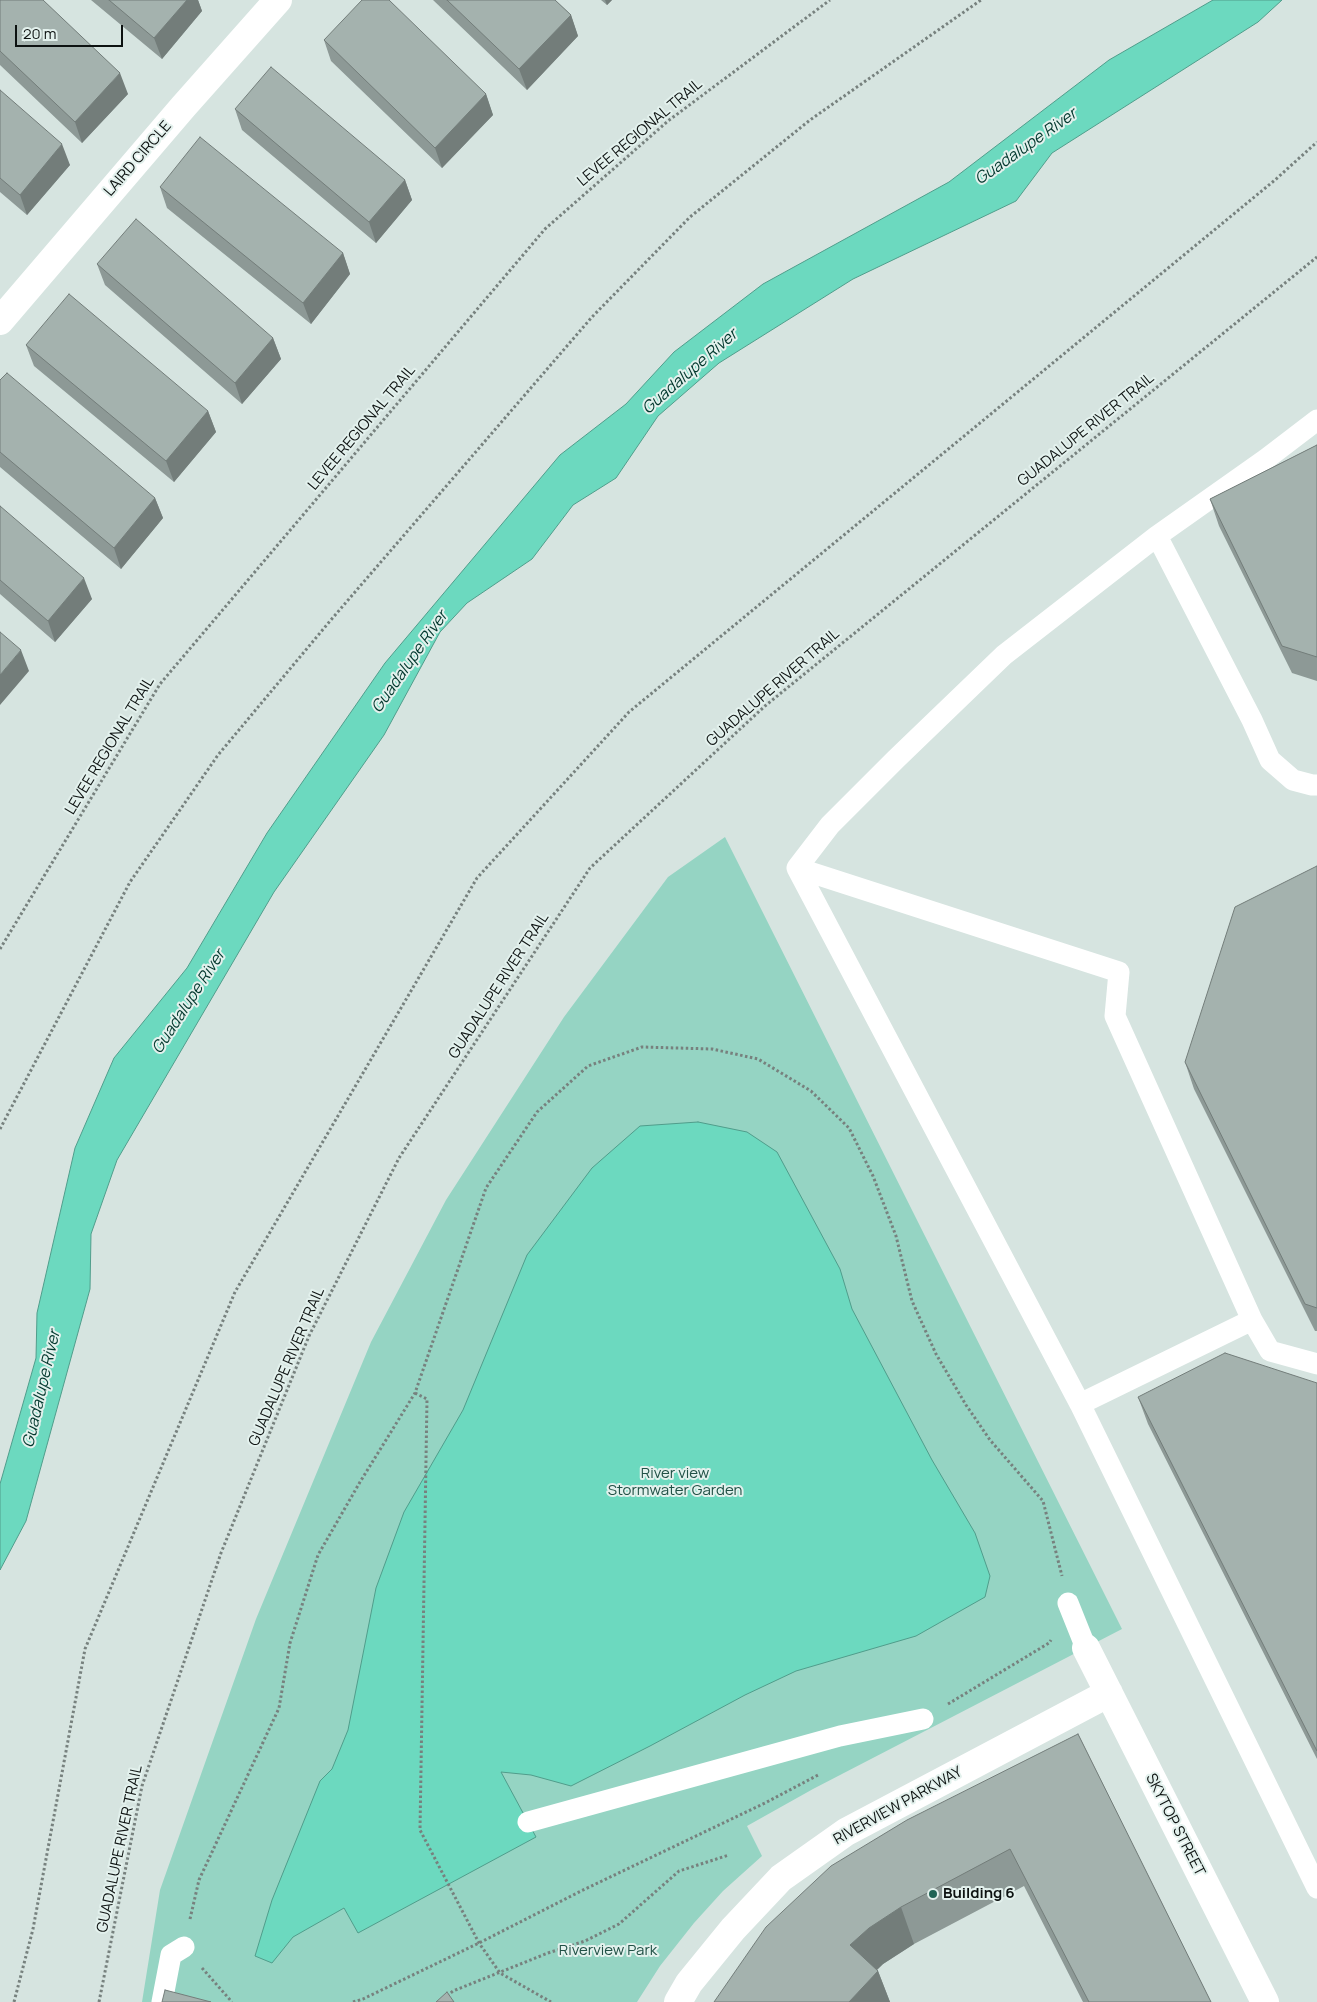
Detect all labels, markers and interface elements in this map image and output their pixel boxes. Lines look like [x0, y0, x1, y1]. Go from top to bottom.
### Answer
scale bar [18, 15, 125, 47]
text: 20 m [23, 23, 56, 44]
street label: LEVEE REGIONAL TRAIL [574, 76, 706, 190]
water label: Guadalupe River [971, 105, 1081, 189]
street label: LAIRD CIRCLE [100, 118, 176, 200]
water label: Guadalupe River [638, 325, 742, 419]
street label: LEVEE REGIONAL TRAIL [305, 362, 419, 494]
street label: GUADALUPE RIVER TRAIL [1014, 369, 1158, 491]
water label: Guadalupe River [368, 607, 452, 717]
street label: GUADALUPE RIVER TRAIL [703, 625, 843, 751]
street label: LEVEE REGIONAL TRAIL [62, 674, 158, 818]
street label: GUADALUPE RIVER TRAIL [445, 910, 553, 1062]
water label: Guadalupe River [148, 946, 230, 1058]
street label: GUADALUPE RIVER TRAIL [245, 1285, 329, 1449]
water label: Guadalupe River [19, 1328, 65, 1450]
park label: River view Stormwater Garden [608, 1465, 742, 1500]
street label: RIVERVIEW PARKWAY [831, 1763, 965, 1849]
street label: GUADALUPE RIVER TRAIL [93, 1764, 147, 1934]
street label: SKYTOP STREET [1141, 1771, 1209, 1879]
place label: Building 6 [943, 1885, 1015, 1903]
marker: Building 6 [927, 1888, 939, 1900]
park label: Riverview Park [559, 1942, 657, 1960]

